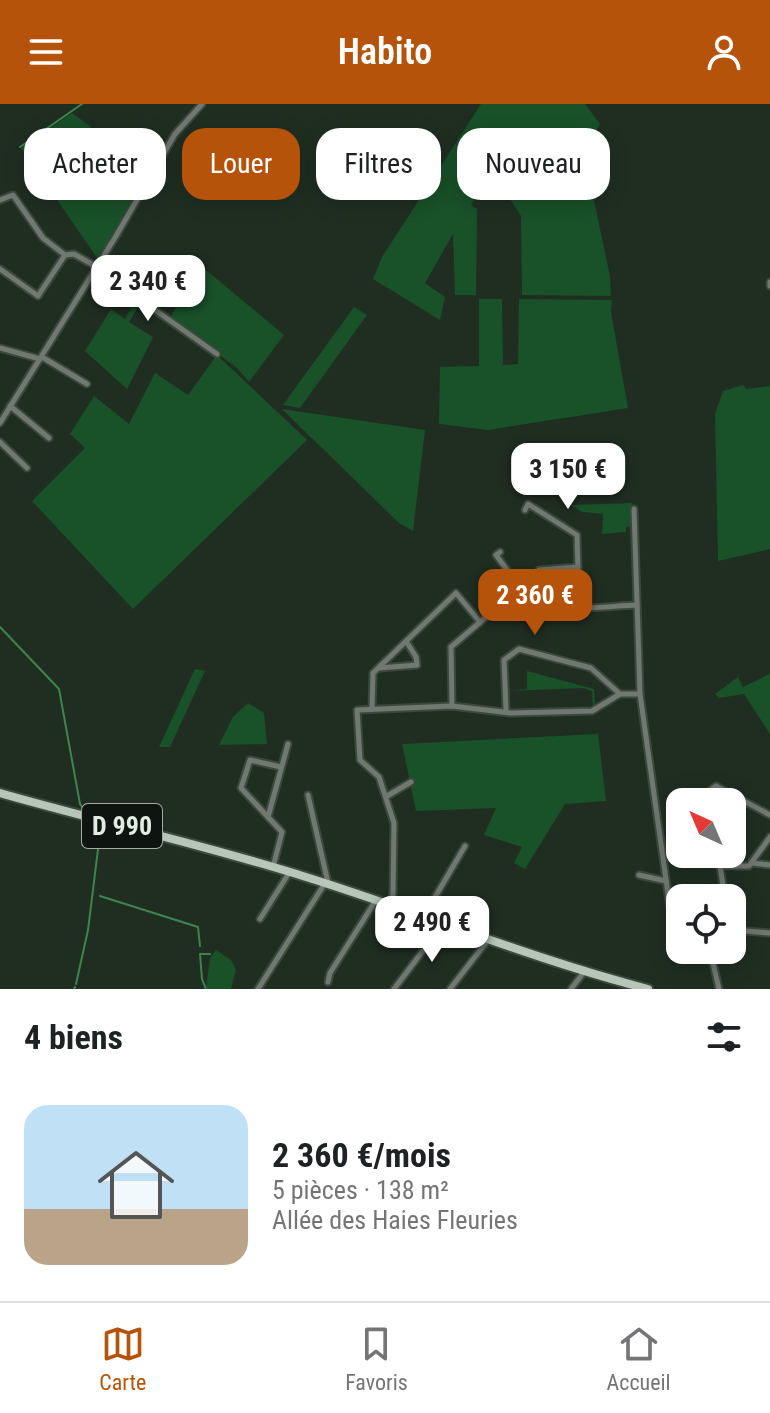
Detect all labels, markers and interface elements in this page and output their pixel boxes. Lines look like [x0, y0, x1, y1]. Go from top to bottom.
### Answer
icon: menu [24, 30, 68, 74]
icon: person [702, 30, 746, 74]
text: Habito [338, 31, 432, 73]
chip: Acheter [24, 128, 166, 200]
chip: Louer [182, 128, 300, 200]
chip: Filtres [316, 128, 441, 200]
chip: Nouveau [457, 128, 610, 200]
pin: 2 340 € [74, 255, 222, 323]
text: 2 340 € [109, 266, 187, 296]
pin: 3 150 € [494, 443, 642, 511]
text: 3 150 € [529, 454, 607, 484]
pin: 2 360 € [461, 569, 609, 637]
text: 2 360 € [496, 580, 574, 610]
north arrow [666, 788, 746, 868]
map controls [666, 788, 746, 964]
road number: D 990 [82, 804, 162, 848]
button: locate [666, 884, 746, 964]
pin: 2 490 € [358, 896, 506, 964]
text: 2 490 € [393, 907, 471, 937]
icon: filters [702, 1015, 746, 1059]
text: 4 biens [24, 1017, 123, 1057]
text: 2 360 €/mois [272, 1135, 451, 1175]
icon: home [88, 1137, 184, 1233]
text: 5 pièces · 138 m² [272, 1175, 449, 1205]
text: Allée des Haies Fleuries [272, 1205, 518, 1235]
tab: Carte [99, 1322, 146, 1395]
tab: Favoris [345, 1322, 408, 1395]
tab: Accueil [607, 1322, 671, 1395]

